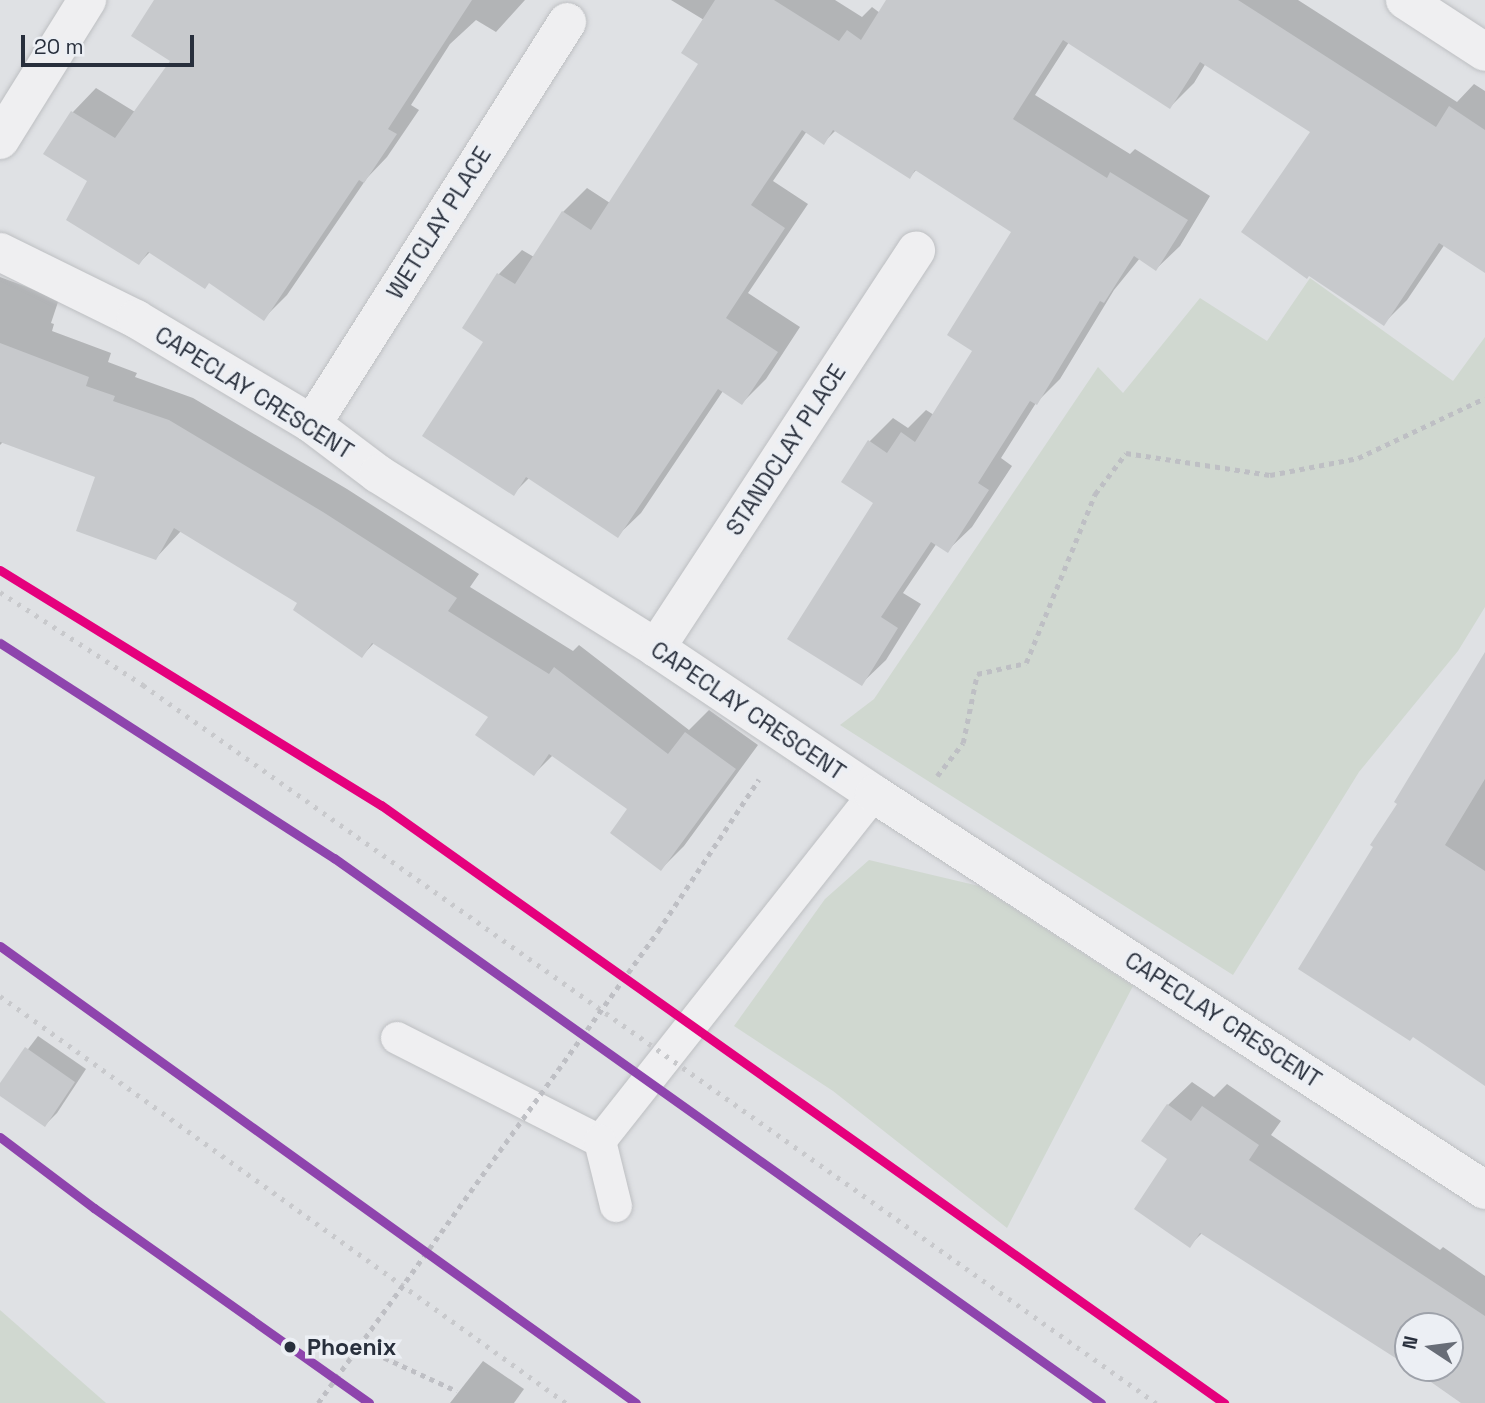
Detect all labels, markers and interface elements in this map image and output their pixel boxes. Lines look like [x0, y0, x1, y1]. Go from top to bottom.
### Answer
scale bar [24, 21, 198, 65]
text: 20 m [34, 33, 84, 60]
street label: WETCLAY PLACE [381, 142, 497, 304]
street label: CAPECLAY CRESCENT [150, 321, 358, 465]
street label: STANDCLAY PLACE [720, 359, 852, 541]
street label: CAPECLAY CRESCENT [645, 636, 851, 786]
street label: CAPECLAY CRESCENT [1120, 946, 1326, 1094]
north arrow [1394, 1312, 1464, 1382]
place label: Phoenix [307, 1333, 396, 1361]
text: N [1396, 1334, 1424, 1352]
marker: Phoenix [279, 1336, 301, 1358]

